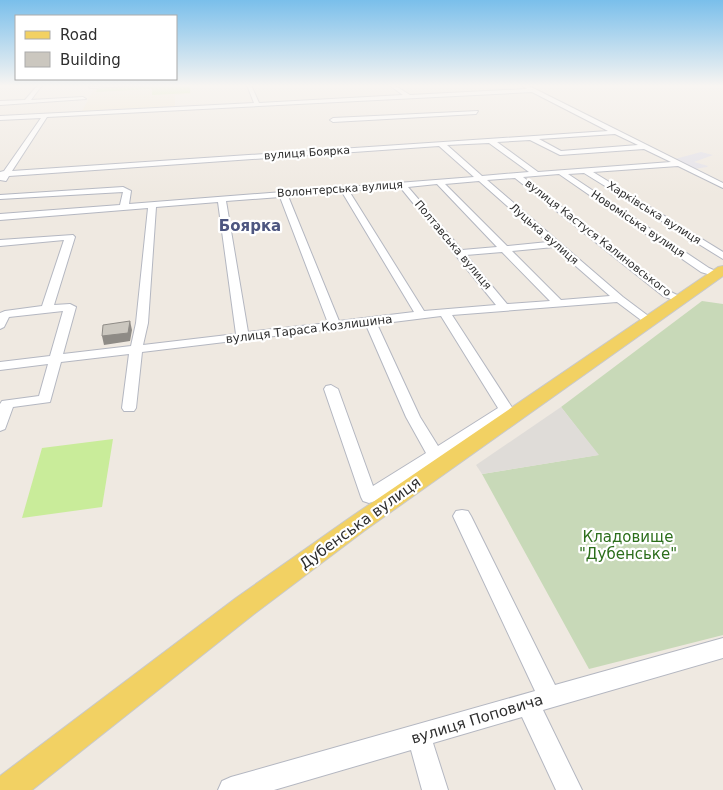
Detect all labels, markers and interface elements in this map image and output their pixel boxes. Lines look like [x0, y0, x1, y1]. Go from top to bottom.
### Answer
legend [15, 15, 178, 80]
text: Road [60, 26, 98, 44]
text: Building [60, 51, 121, 69]
street label: вулиця Боярка [264, 144, 350, 162]
street label: вулиця Кастуся Калиновського [522, 177, 674, 299]
street label: Волонтерська вулиця [277, 178, 403, 200]
street label: Харківська вулиця [605, 179, 703, 247]
street label: Новоміська вулиця [589, 188, 687, 260]
street label: Полтавська вулиця [412, 198, 494, 292]
street label: Луцька вулиця [507, 201, 581, 267]
district label: Боярка [219, 217, 281, 235]
street label: вулиця Тараса Козлишина [225, 312, 393, 346]
street label: Дубенська вулиця [296, 473, 424, 573]
park label: Кладовище "Дубенське" [579, 528, 677, 563]
street label: вулиця Поповича [409, 690, 545, 748]

